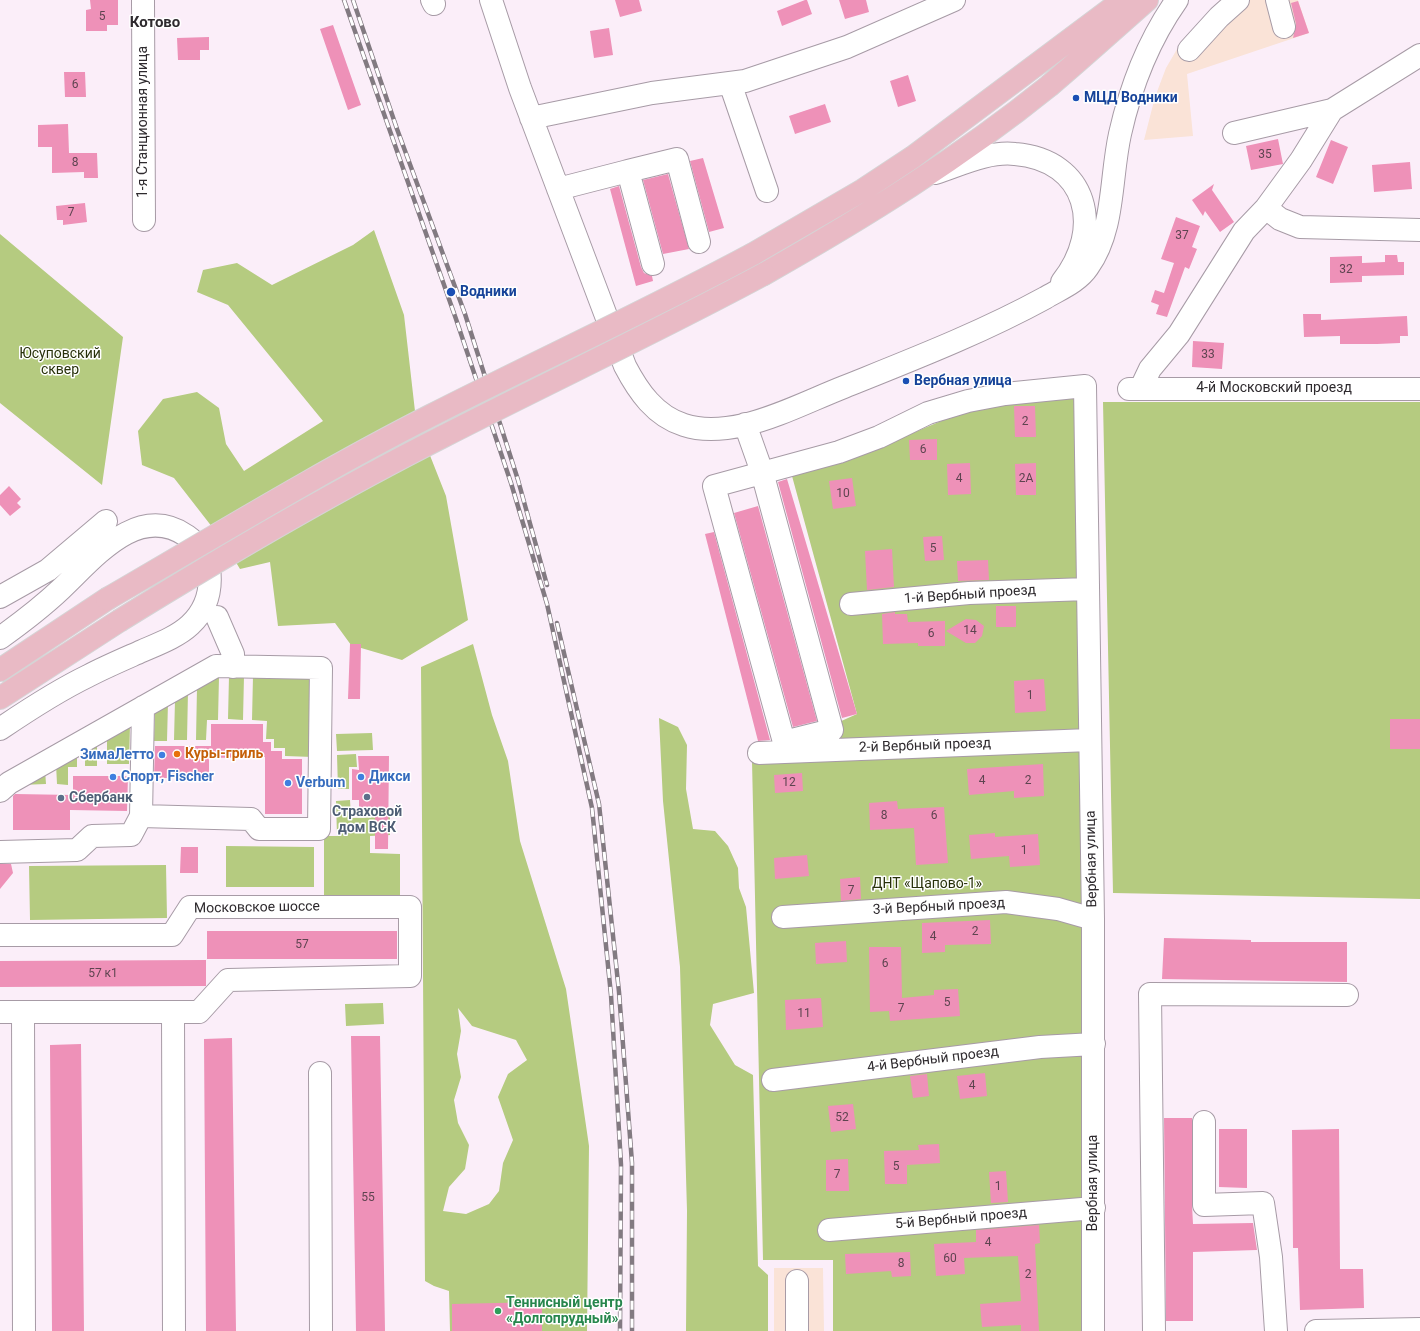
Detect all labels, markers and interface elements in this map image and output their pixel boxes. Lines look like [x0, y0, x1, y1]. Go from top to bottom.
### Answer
house number: 5 [99, 10, 105, 24]
district label: Котово [130, 14, 180, 32]
street label: 1-я Станционная улица [135, 46, 151, 198]
house number: 6 [72, 78, 78, 92]
place label: МЦД Водники [1084, 90, 1178, 106]
marker: МЦД Водники [1071, 93, 1081, 103]
house number: 35 [1258, 148, 1272, 162]
house number: 8 [72, 156, 78, 170]
house number: 7 [68, 206, 74, 220]
house number: 37 [1175, 229, 1189, 243]
house number: 32 [1339, 263, 1353, 277]
place label: Водники [460, 284, 517, 300]
marker: Водники [445, 286, 457, 298]
park label: Юсуповский сквер [19, 346, 101, 378]
house number: 33 [1201, 348, 1215, 362]
place label: Вербная улица [914, 373, 1012, 389]
marker: Вербная улица [901, 376, 911, 386]
street label: 4-й Московский проезд [1196, 380, 1352, 396]
house number: 2 [1022, 415, 1028, 429]
house number: 6 [920, 443, 926, 457]
house number: 4 [956, 472, 962, 486]
house number: 2А [1019, 472, 1033, 486]
house number: 10 [836, 487, 850, 501]
house number: 5 [930, 542, 936, 556]
street label: 1-й Вербный проезд [903, 582, 1037, 608]
house number: 14 [963, 624, 977, 638]
house number: 6 [928, 627, 934, 641]
house number: 1 [1027, 689, 1033, 703]
street label: 2-й Вербный проезд [859, 735, 991, 757]
place label: Куры-гриль [185, 746, 263, 762]
place label: ЗимаЛетто [80, 747, 154, 763]
marker: Куры-гриль [172, 749, 182, 759]
marker: ЗимаЛетто [157, 750, 167, 760]
place label: Спорт, Fischer [121, 769, 214, 785]
place label: Дикси [369, 769, 410, 785]
marker: Спорт, Fischer [108, 772, 118, 782]
marker: Дикси [356, 772, 366, 782]
house number: 4 [979, 774, 985, 788]
house number: 2 [1025, 774, 1031, 788]
place label: Verbum [296, 775, 345, 791]
house number: 12 [782, 776, 796, 790]
marker: Verbum [283, 778, 293, 788]
place label: Сбербанк [69, 790, 133, 806]
marker: Страховой дом ВСК [362, 792, 372, 802]
marker: Сбербанк [56, 793, 66, 803]
place label: Страховой дом ВСК [332, 804, 402, 836]
house number: 8 [881, 809, 887, 823]
house number: 6 [931, 809, 937, 823]
street label: Вербная улица [1083, 810, 1101, 908]
house number: 1 [1021, 844, 1027, 858]
park label: ДНТ «Щапово-1» [872, 876, 982, 892]
house number: 7 [848, 884, 854, 898]
street label: 3-й Вербный проезд [872, 895, 1006, 919]
street label: Московское шоссе [194, 899, 320, 917]
house number: 2 [972, 925, 978, 939]
house number: 4 [930, 930, 936, 944]
house number: 57 [295, 938, 309, 952]
house number: 6 [882, 957, 888, 971]
house number: 57 к1 [88, 967, 118, 981]
house number: 5 [944, 996, 950, 1010]
house number: 7 [898, 1002, 904, 1016]
house number: 11 [797, 1007, 811, 1021]
street label: 4-й Вербный проезд [866, 1044, 1000, 1076]
house number: 4 [969, 1079, 975, 1093]
house number: 52 [835, 1111, 849, 1125]
street label: Вербная улица [1085, 1135, 1101, 1231]
house number: 5 [893, 1160, 899, 1174]
house number: 7 [834, 1168, 840, 1182]
house number: 1 [995, 1180, 1001, 1194]
house number: 55 [361, 1191, 375, 1205]
street label: 5-й Вербный проезд [894, 1205, 1028, 1233]
house number: 4 [985, 1236, 991, 1250]
house number: 60 [943, 1252, 957, 1266]
house number: 8 [898, 1257, 904, 1271]
house number: 2 [1025, 1268, 1031, 1282]
place label: Теннисный центр «Долгопрудный» [506, 1295, 623, 1328]
marker: Теннисный центр «Долгопрудный» [493, 1306, 503, 1316]

